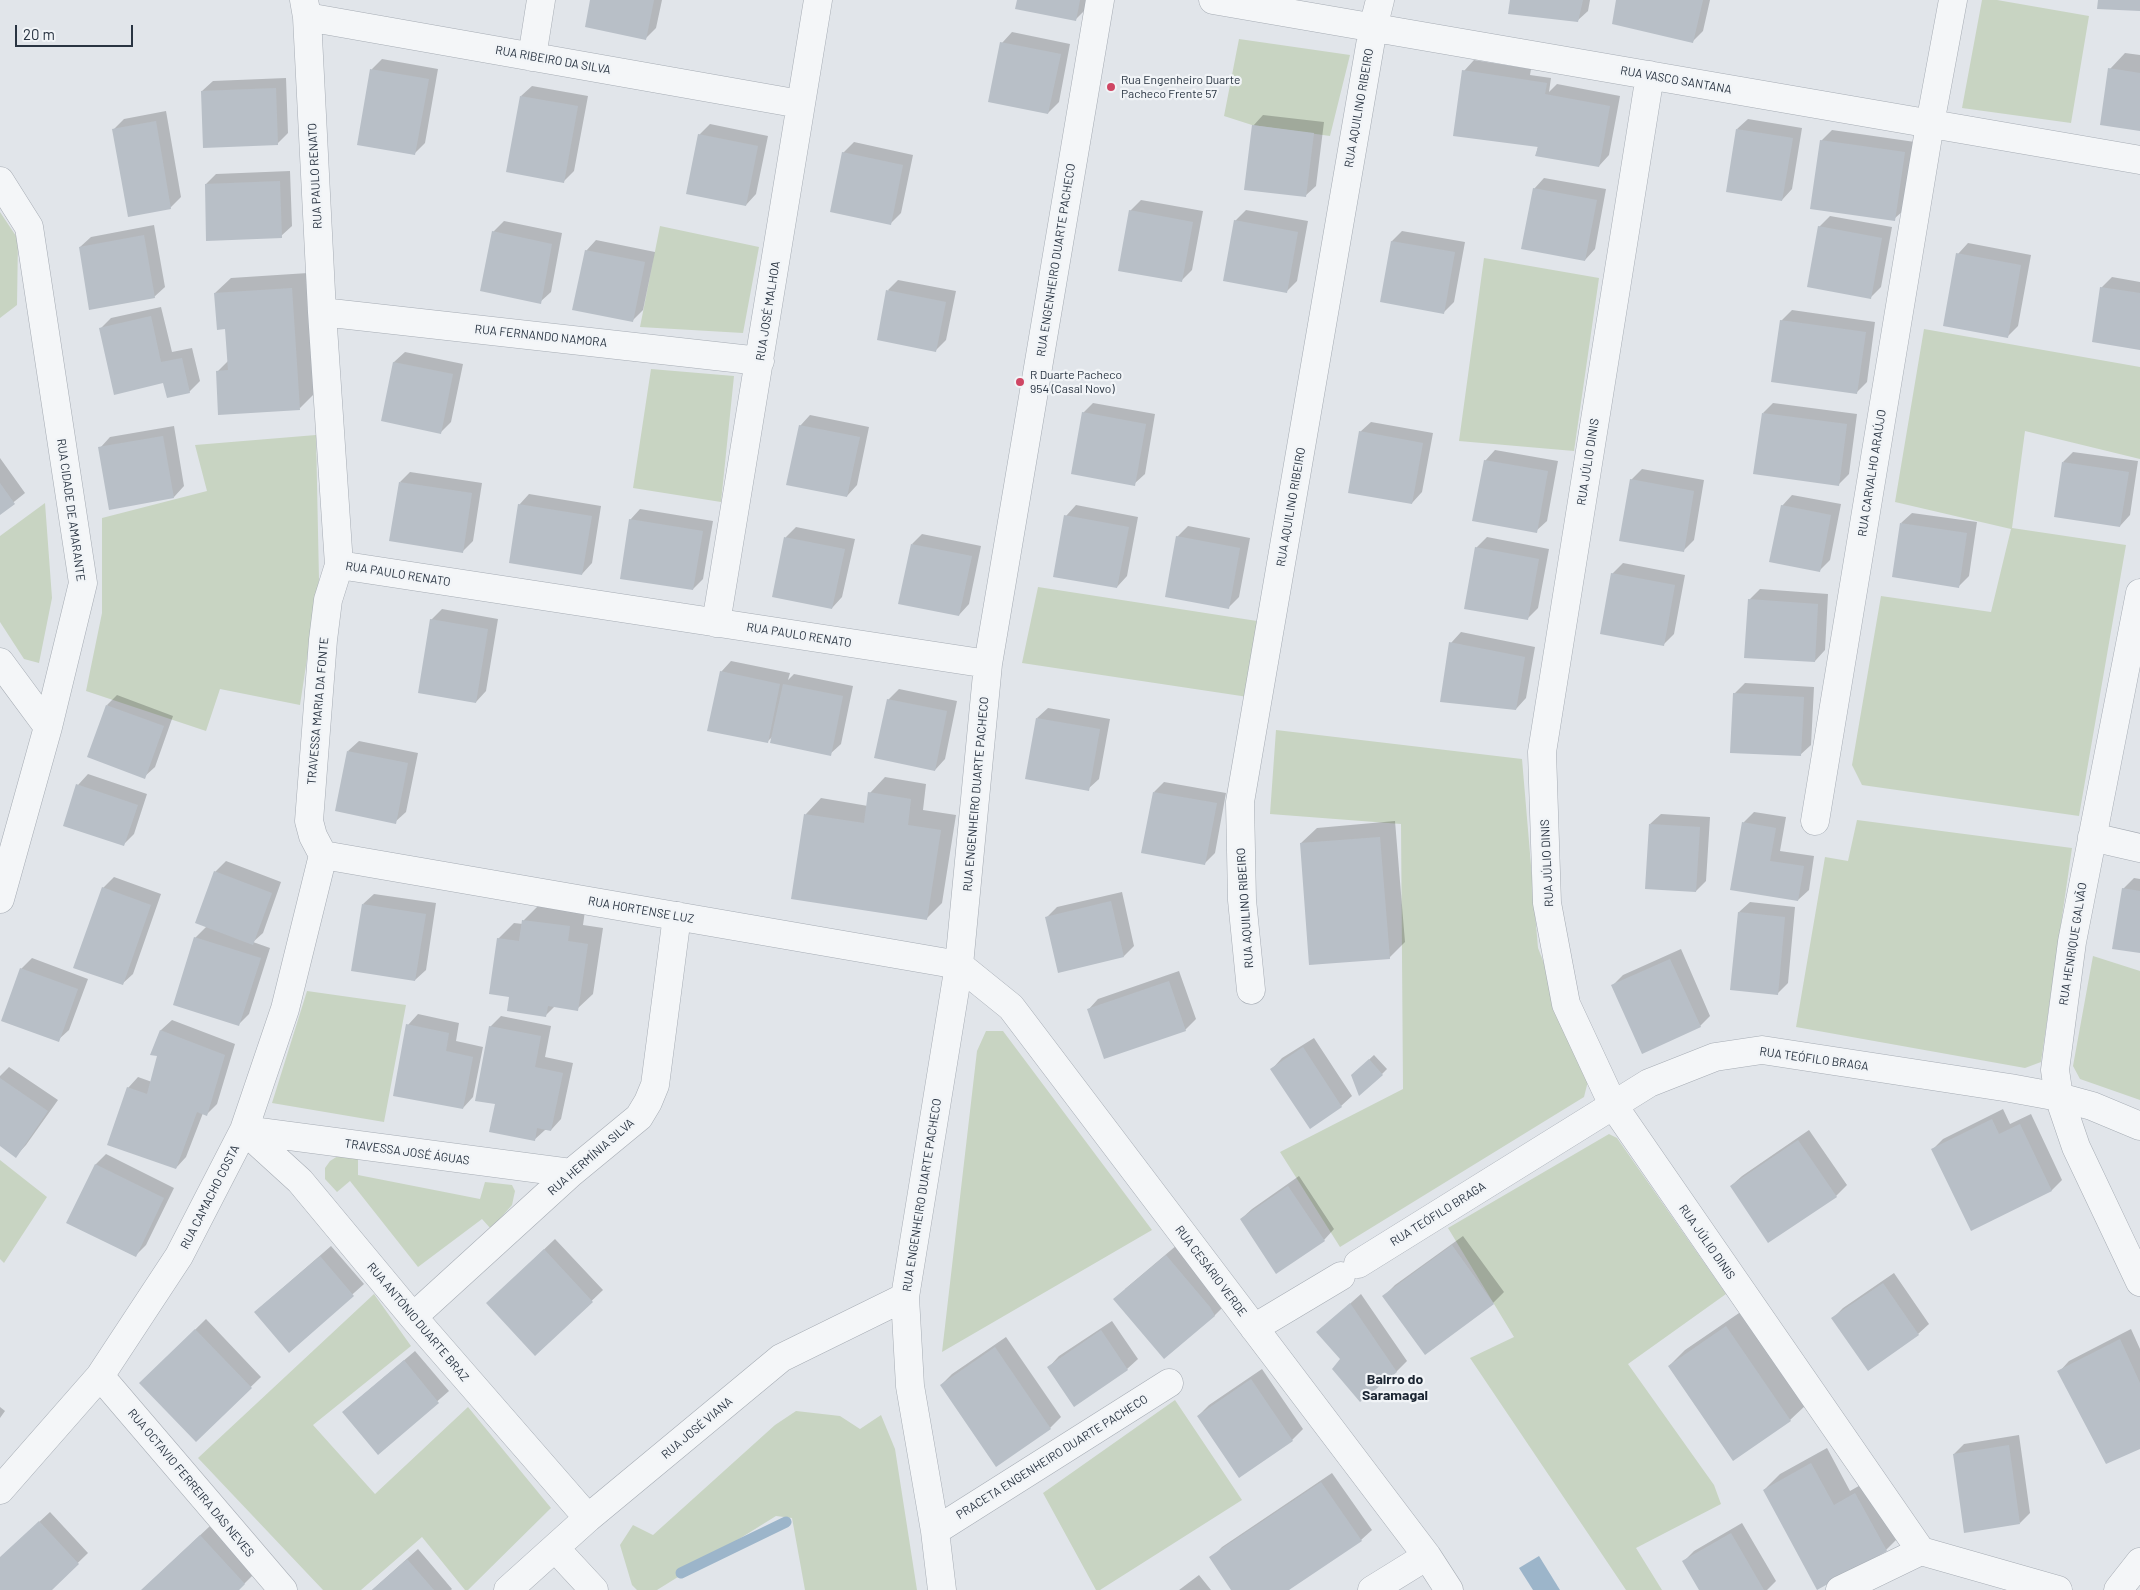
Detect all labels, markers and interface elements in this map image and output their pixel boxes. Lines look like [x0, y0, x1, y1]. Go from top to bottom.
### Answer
scale bar [18, 15, 135, 47]
text: 20 m [23, 25, 55, 43]
street label: RUA RIBEIRO DA SILVA [494, 43, 612, 77]
street label: RUA AQUILINO RIBEIRO [1341, 47, 1377, 169]
street label: RUA VASCO SANTANA [1619, 63, 1733, 97]
place label: Rua Engenheiro Duarte Pacheco Frente 57 [1121, 73, 1240, 101]
marker: Rua Engenheiro Duarte Pacheco Frente 57 [1105, 81, 1117, 93]
street label: RUA PAULO RENATO [305, 123, 325, 229]
street label: RUA ENGENHEIRO DUARTE PACHECO [1034, 162, 1078, 358]
street label: RUA JOSÉ MALHOA [753, 260, 783, 362]
street label: RUA FERNANDO NAMORA [474, 322, 608, 350]
place label: R Duarte Pacheco 954 (Casal Novo) [1030, 368, 1122, 396]
marker: R Duarte Pacheco 954 (Casal Novo) [1014, 376, 1026, 388]
street label: RUA CARVALHO ARAÚJO [1855, 408, 1889, 538]
street label: RUA JÚLIO DINIS [1574, 417, 1602, 507]
street label: RUA CIDADE DE AMARANTE [54, 438, 88, 582]
street label: RUA AQUILINO RIBEIRO [1273, 446, 1309, 568]
street label: RUA PAULO RENATO [344, 559, 452, 589]
street label: RUA PAULO RENATO [745, 620, 853, 650]
street label: TRAVESSA MARIA DA FONTE [304, 636, 332, 786]
street label: RUA ENGENHEIRO DUARTE PACHECO [960, 696, 992, 892]
street label: RUA JÚLIO DINIS [1538, 819, 1556, 907]
street label: RUA AQUILINO RIBEIRO [1234, 847, 1256, 969]
street label: RUA HENRIQUE GALVÃO [2056, 881, 2090, 1007]
street label: RUA HORTENSE LUZ [587, 894, 695, 926]
street label: RUA TEÓFILO BRAGA [1759, 1044, 1869, 1074]
street label: RUA ENGENHEIRO DUARTE PACHECO [900, 1097, 944, 1293]
street label: RUA HERMÍNIA SILVA [545, 1116, 637, 1198]
street label: TRAVESSA JOSÉ ÁGUAS [344, 1136, 470, 1168]
street label: RUA CAMACHO COSTA [177, 1143, 243, 1251]
street label: RUA TEÓFILO BRAGA [1388, 1179, 1488, 1249]
street label: RUA JÚLIO DINIS [1676, 1202, 1738, 1282]
street label: RUA CESÁRIO VERDE [1172, 1223, 1250, 1319]
street label: RUA ANTÓNIO DUARTE BRAZ [364, 1260, 472, 1384]
district label: Bairro do Saramagal [1362, 1371, 1428, 1404]
street label: PRACETA ENGENHEIRO DUARTE PACHECO [954, 1392, 1150, 1522]
street label: RUA JOSÉ VIANA [658, 1394, 736, 1462]
street label: RUA OCTAVIO FERREIRA DAS NEVES [125, 1406, 257, 1560]

